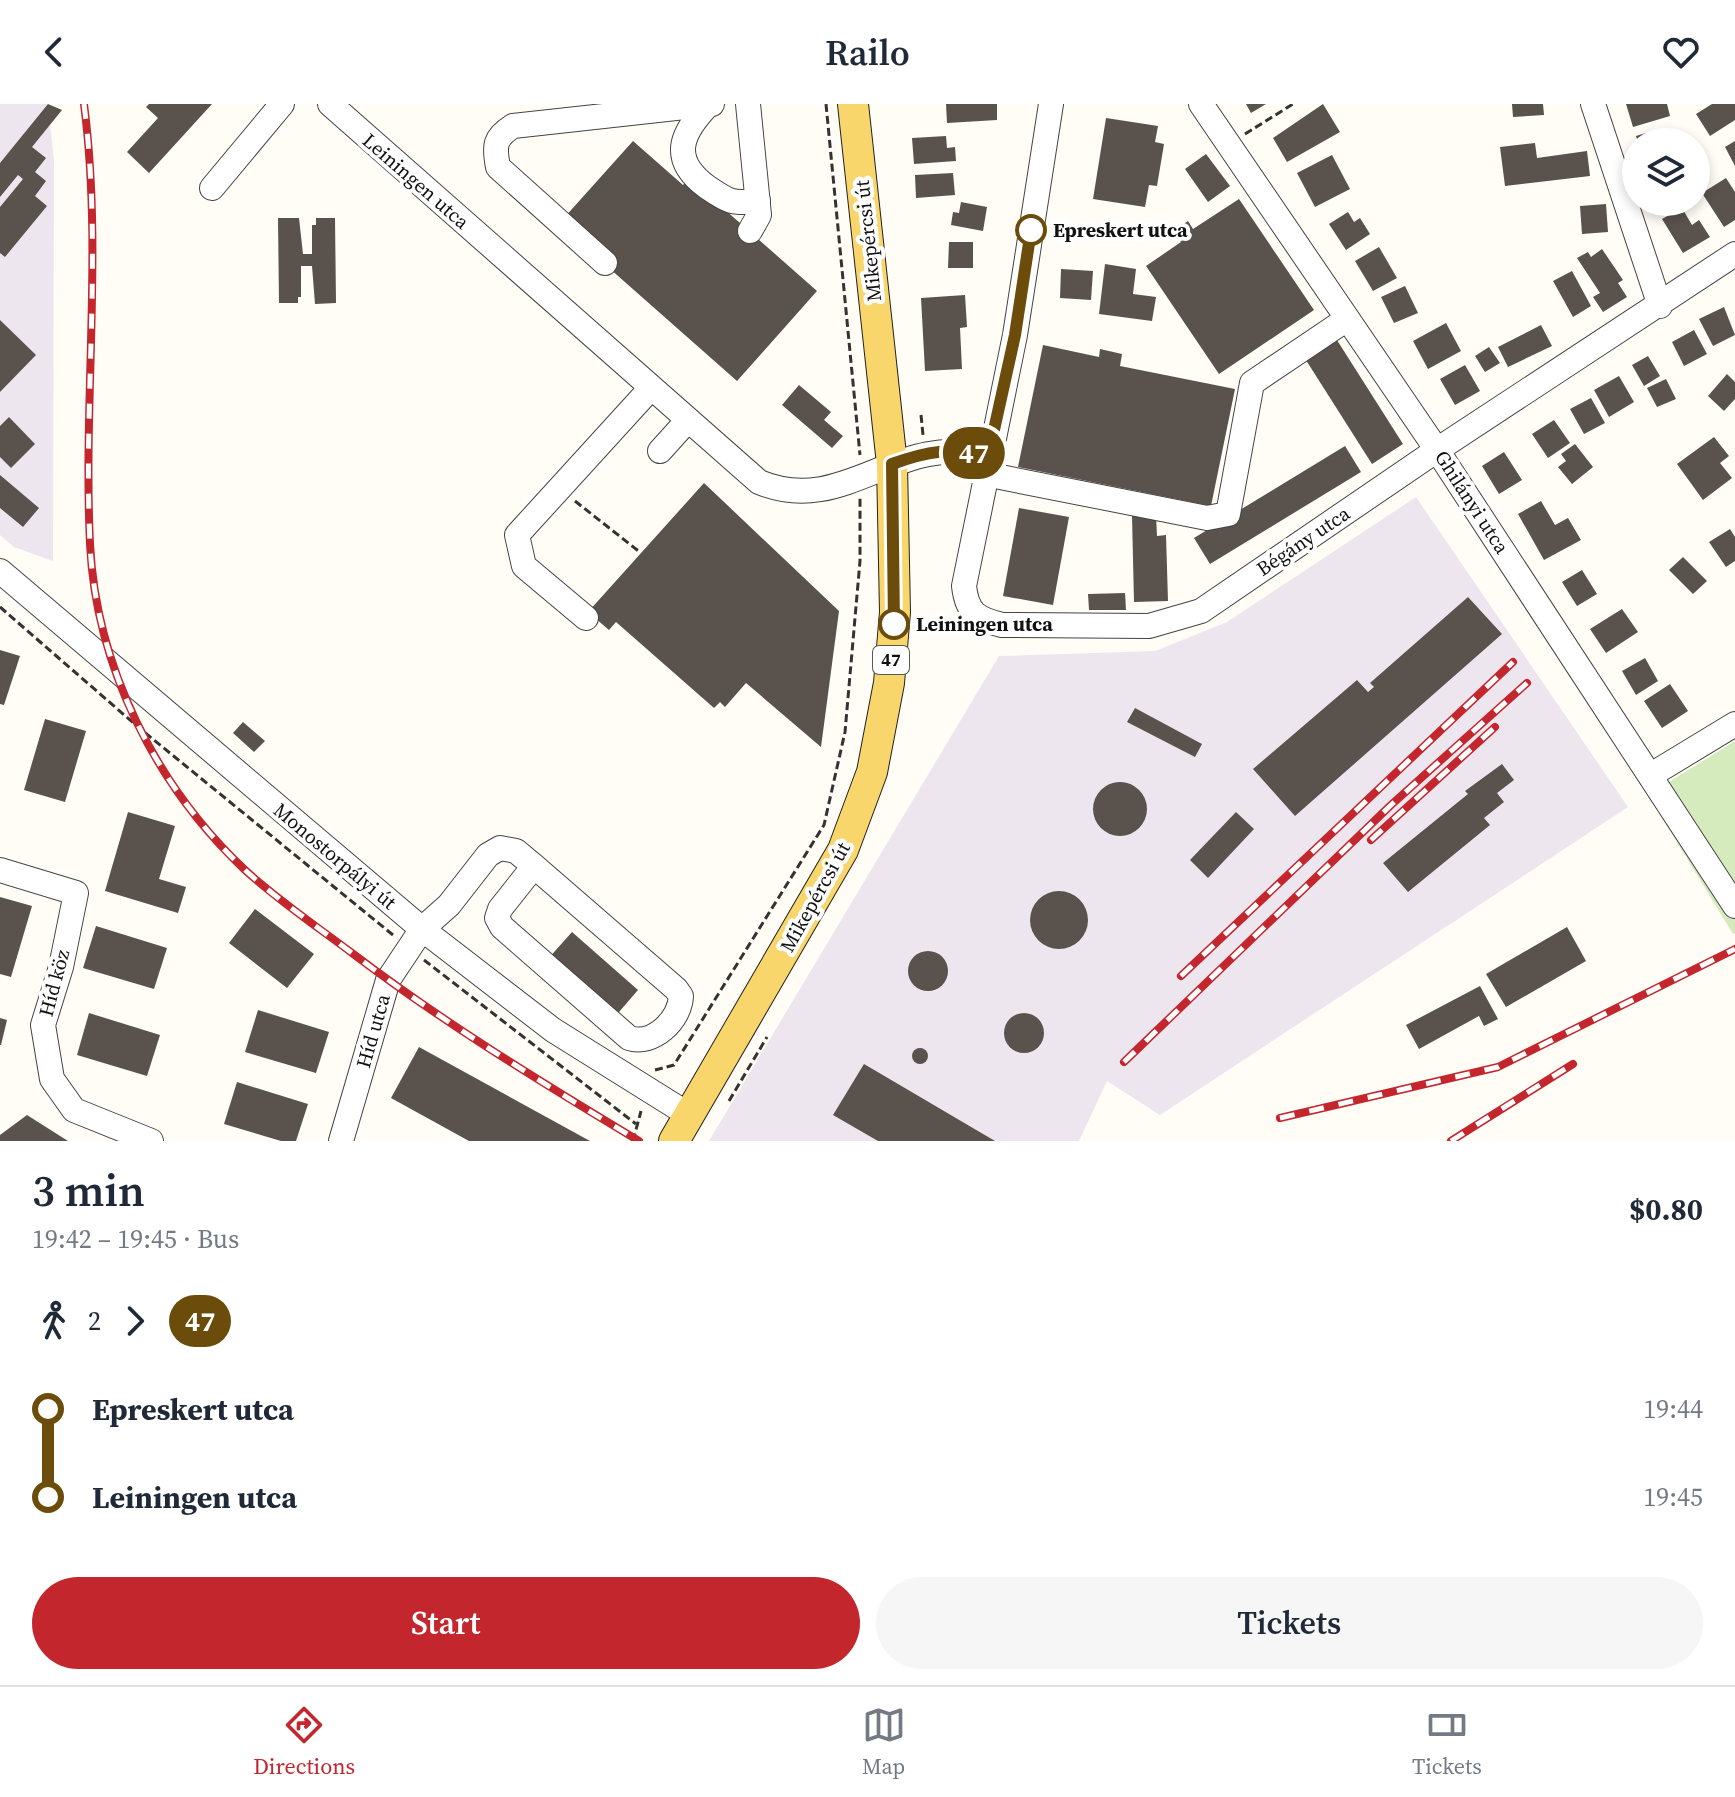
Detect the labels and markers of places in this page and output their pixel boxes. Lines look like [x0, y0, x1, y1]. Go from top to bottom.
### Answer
marker: Epreskert utca [1016, 215, 1046, 245]
place label: Epreskert utca [1053, 216, 1188, 244]
marker: Leiningen utca [879, 609, 909, 639]
place label: Leiningen utca [916, 610, 1053, 638]

